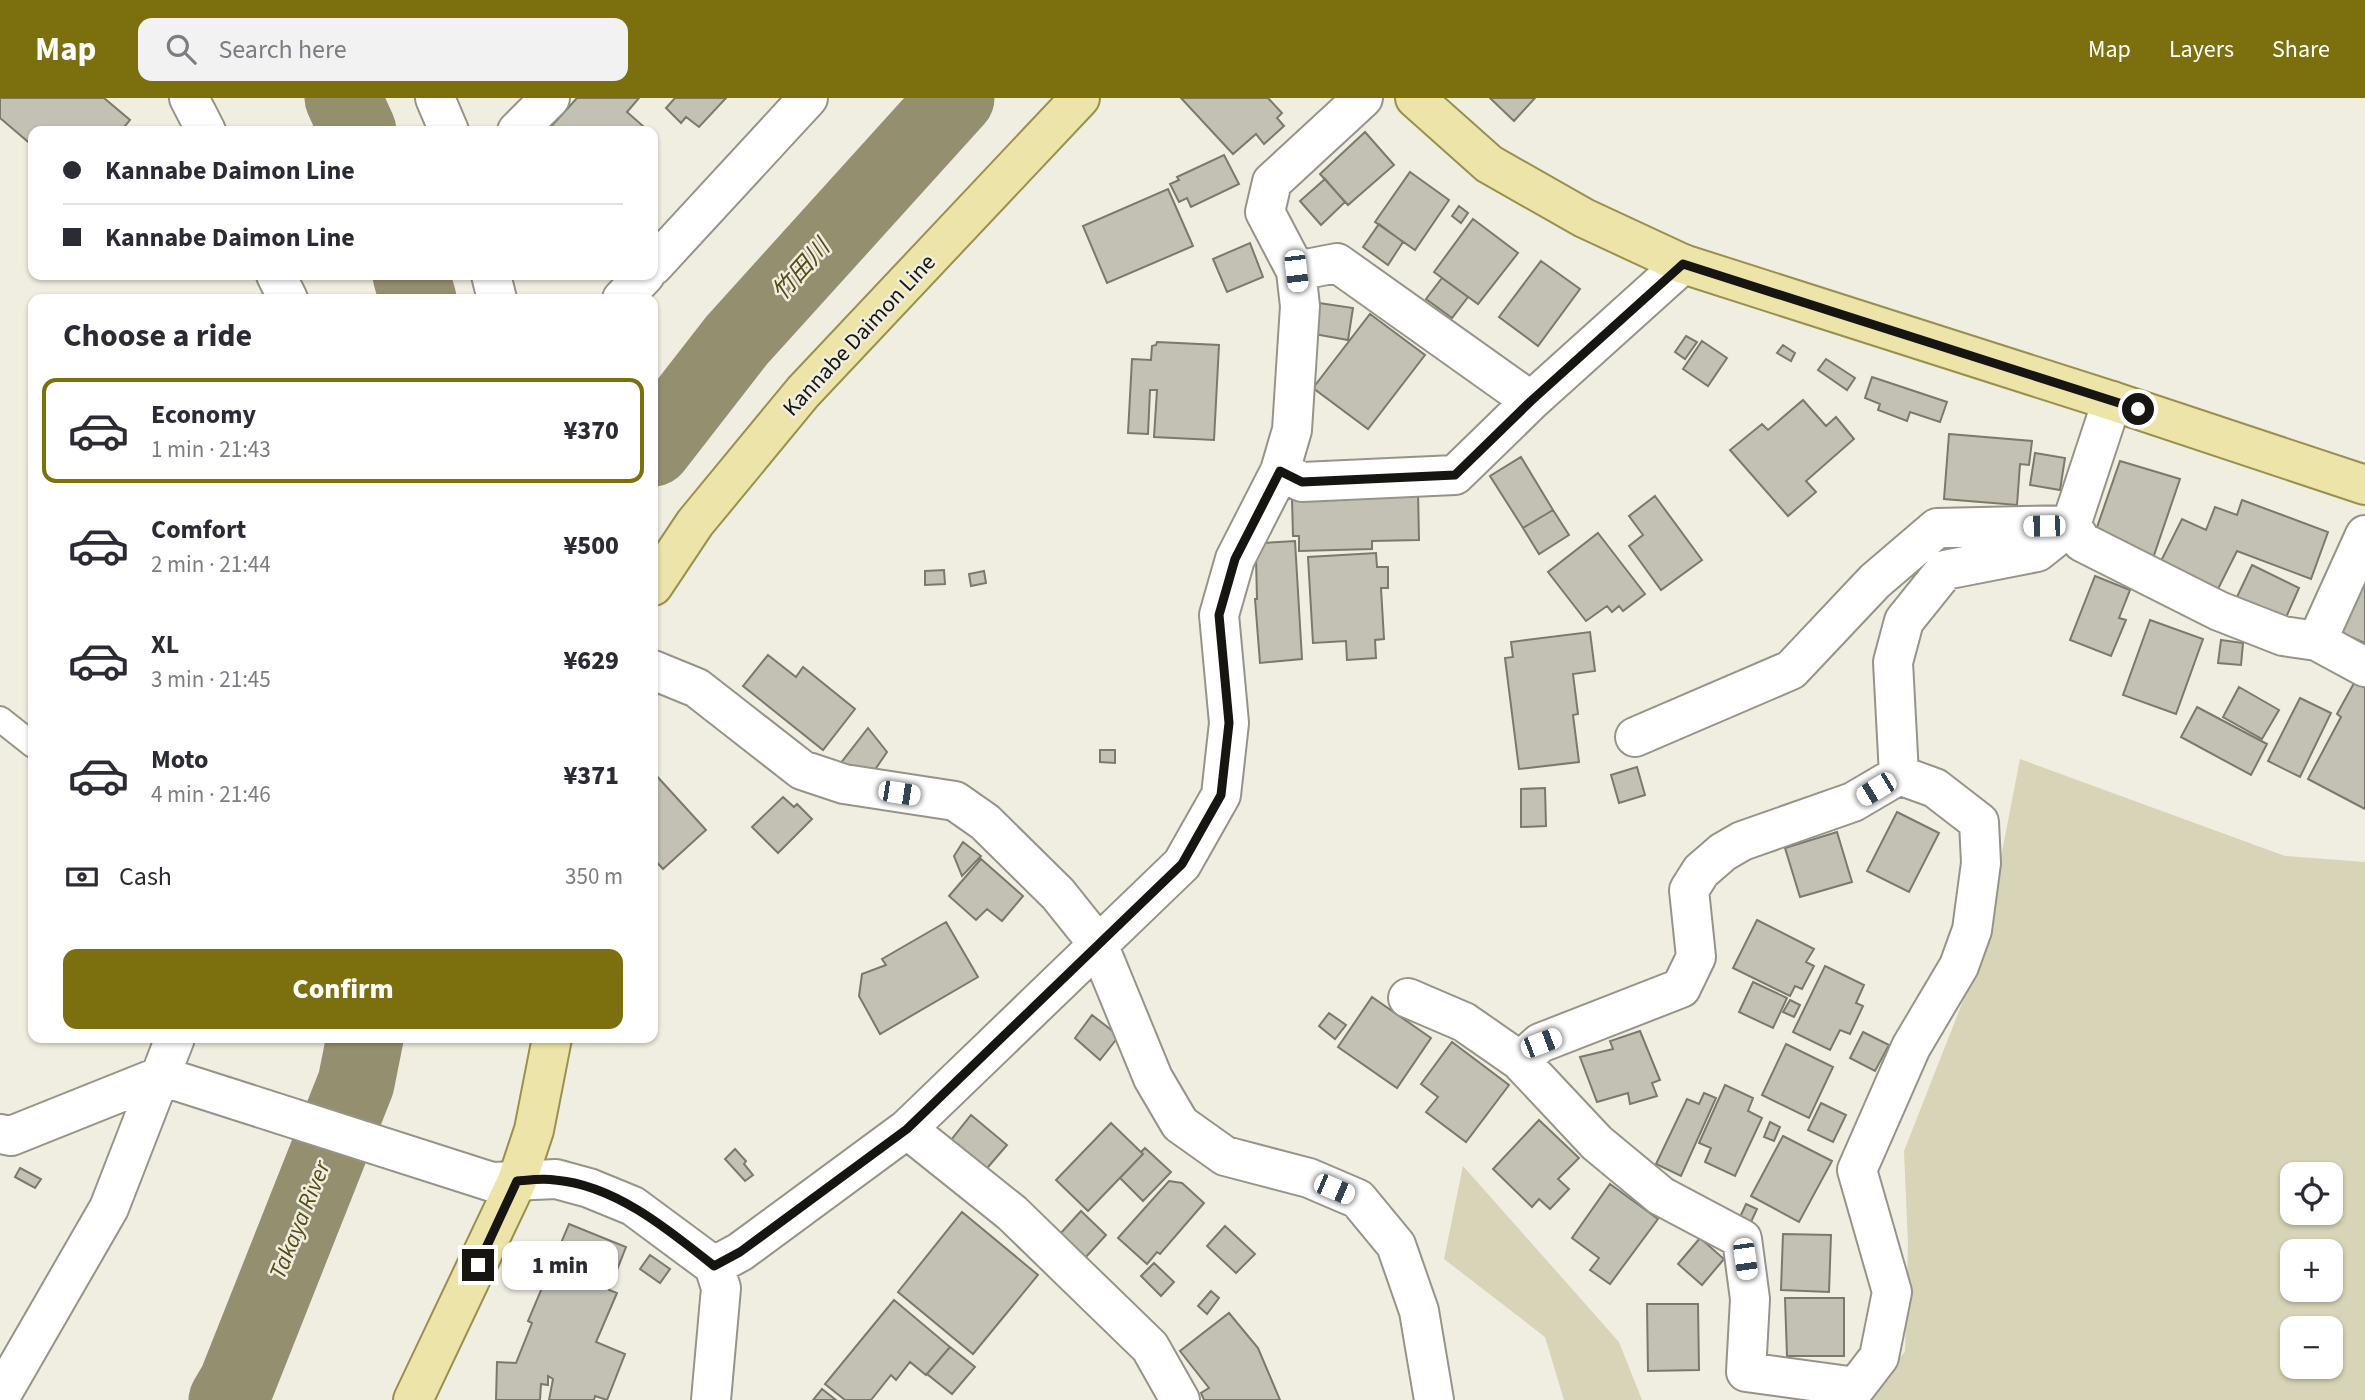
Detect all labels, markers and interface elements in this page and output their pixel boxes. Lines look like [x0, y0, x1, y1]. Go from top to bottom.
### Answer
search box [138, 18, 628, 81]
text: Map [35, 26, 96, 73]
icon: search [162, 30, 200, 68]
text: Search here [218, 31, 347, 68]
text: Map [2088, 32, 2131, 67]
text: Layers [2169, 32, 2234, 67]
text: Share [2272, 32, 2330, 67]
text: Kannabe Daimon Line [105, 152, 355, 189]
text: Kannabe Daimon Line [105, 219, 355, 256]
water label: 竹田川 [764, 229, 840, 308]
street label: Kannabe Daimon Line [775, 246, 943, 424]
car [1284, 249, 1309, 293]
text: Choose a ride [63, 313, 252, 359]
route start [2122, 393, 2154, 425]
text: Economy [151, 396, 256, 433]
icon: car [67, 399, 130, 462]
text: ¥370 [563, 412, 619, 449]
text: 1 min · 21:43 [151, 433, 271, 466]
text: Comfort [151, 511, 246, 548]
icon: car [67, 514, 130, 577]
car [2023, 515, 2066, 537]
text: ¥500 [563, 527, 619, 564]
text: 2 min · 21:44 [151, 548, 271, 581]
text: XL [151, 626, 179, 663]
icon: car [67, 629, 130, 692]
text: ¥629 [563, 642, 619, 679]
text: 3 min · 21:45 [151, 663, 271, 696]
text: Moto [151, 741, 208, 778]
icon: car [67, 744, 130, 807]
text: ¥371 [563, 757, 619, 794]
car [1853, 769, 1900, 809]
text: 4 min · 21:46 [151, 778, 271, 811]
car [877, 779, 922, 807]
icon: cash [63, 858, 101, 896]
text: Cash [119, 858, 172, 895]
text: 350 m [565, 860, 623, 893]
button: Confirm [63, 949, 623, 1029]
car [1518, 1026, 1565, 1060]
water label: Takaya River [260, 1154, 340, 1284]
map controls [2280, 1162, 2343, 1379]
button: locate [2280, 1162, 2343, 1225]
car [1311, 1171, 1358, 1207]
car [1732, 1237, 1759, 1281]
button: + [2280, 1239, 2343, 1302]
callout: 1 min [503, 1240, 618, 1290]
route end [462, 1249, 494, 1281]
text: 1 min [532, 1249, 588, 1282]
button: − [2280, 1316, 2343, 1379]

